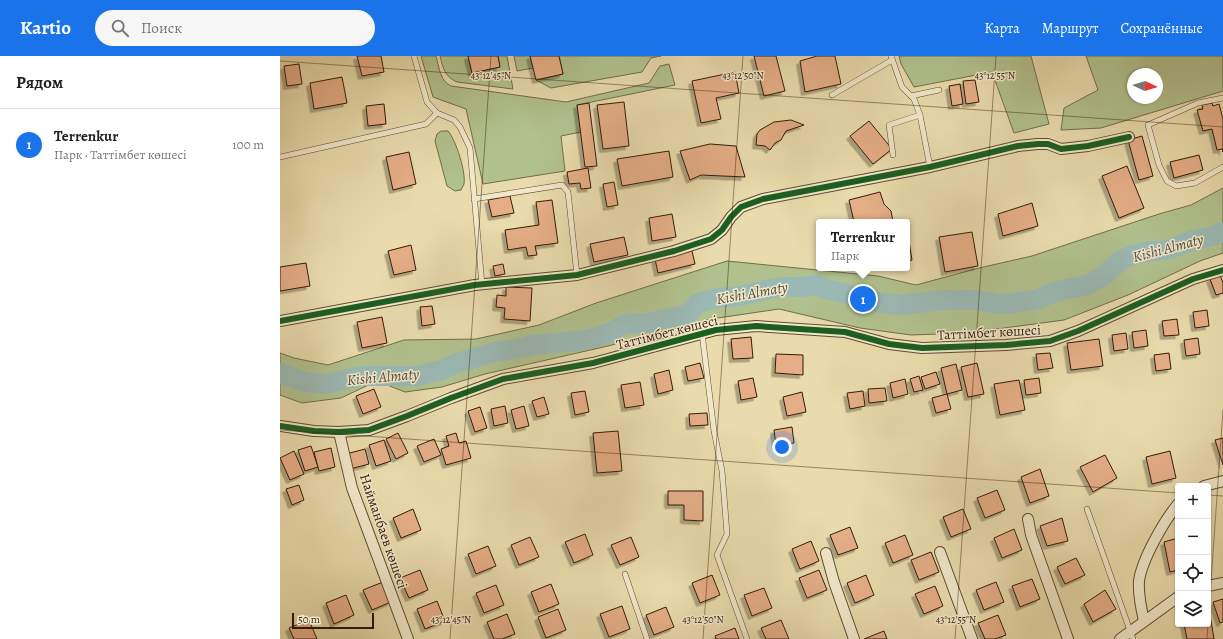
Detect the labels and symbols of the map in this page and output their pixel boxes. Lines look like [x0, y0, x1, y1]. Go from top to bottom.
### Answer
north arrow [1127, 68, 1163, 104]
text: 43°12'45"N [471, 69, 511, 82]
text: 43°12'50"N [722, 69, 764, 82]
text: 43°12'55"N [975, 69, 1015, 82]
water label: Kіshі Almaty [1130, 229, 1206, 267]
water label: Kіshі Almaty [715, 277, 790, 309]
pin: 1 [850, 284, 876, 314]
street label: Таттімбет көшесі [614, 311, 720, 354]
street label: Таттімбет көшесі [937, 320, 1041, 345]
water label: Kіshі Almaty [346, 364, 420, 390]
your location [772, 437, 792, 457]
street label: Найманбаев көшесі [355, 471, 412, 591]
scale bar [292, 611, 374, 630]
text: 43°12'45"N [431, 613, 471, 626]
text: 43°12'50"N [682, 613, 724, 626]
text: 43°12'55"N [936, 613, 976, 626]

